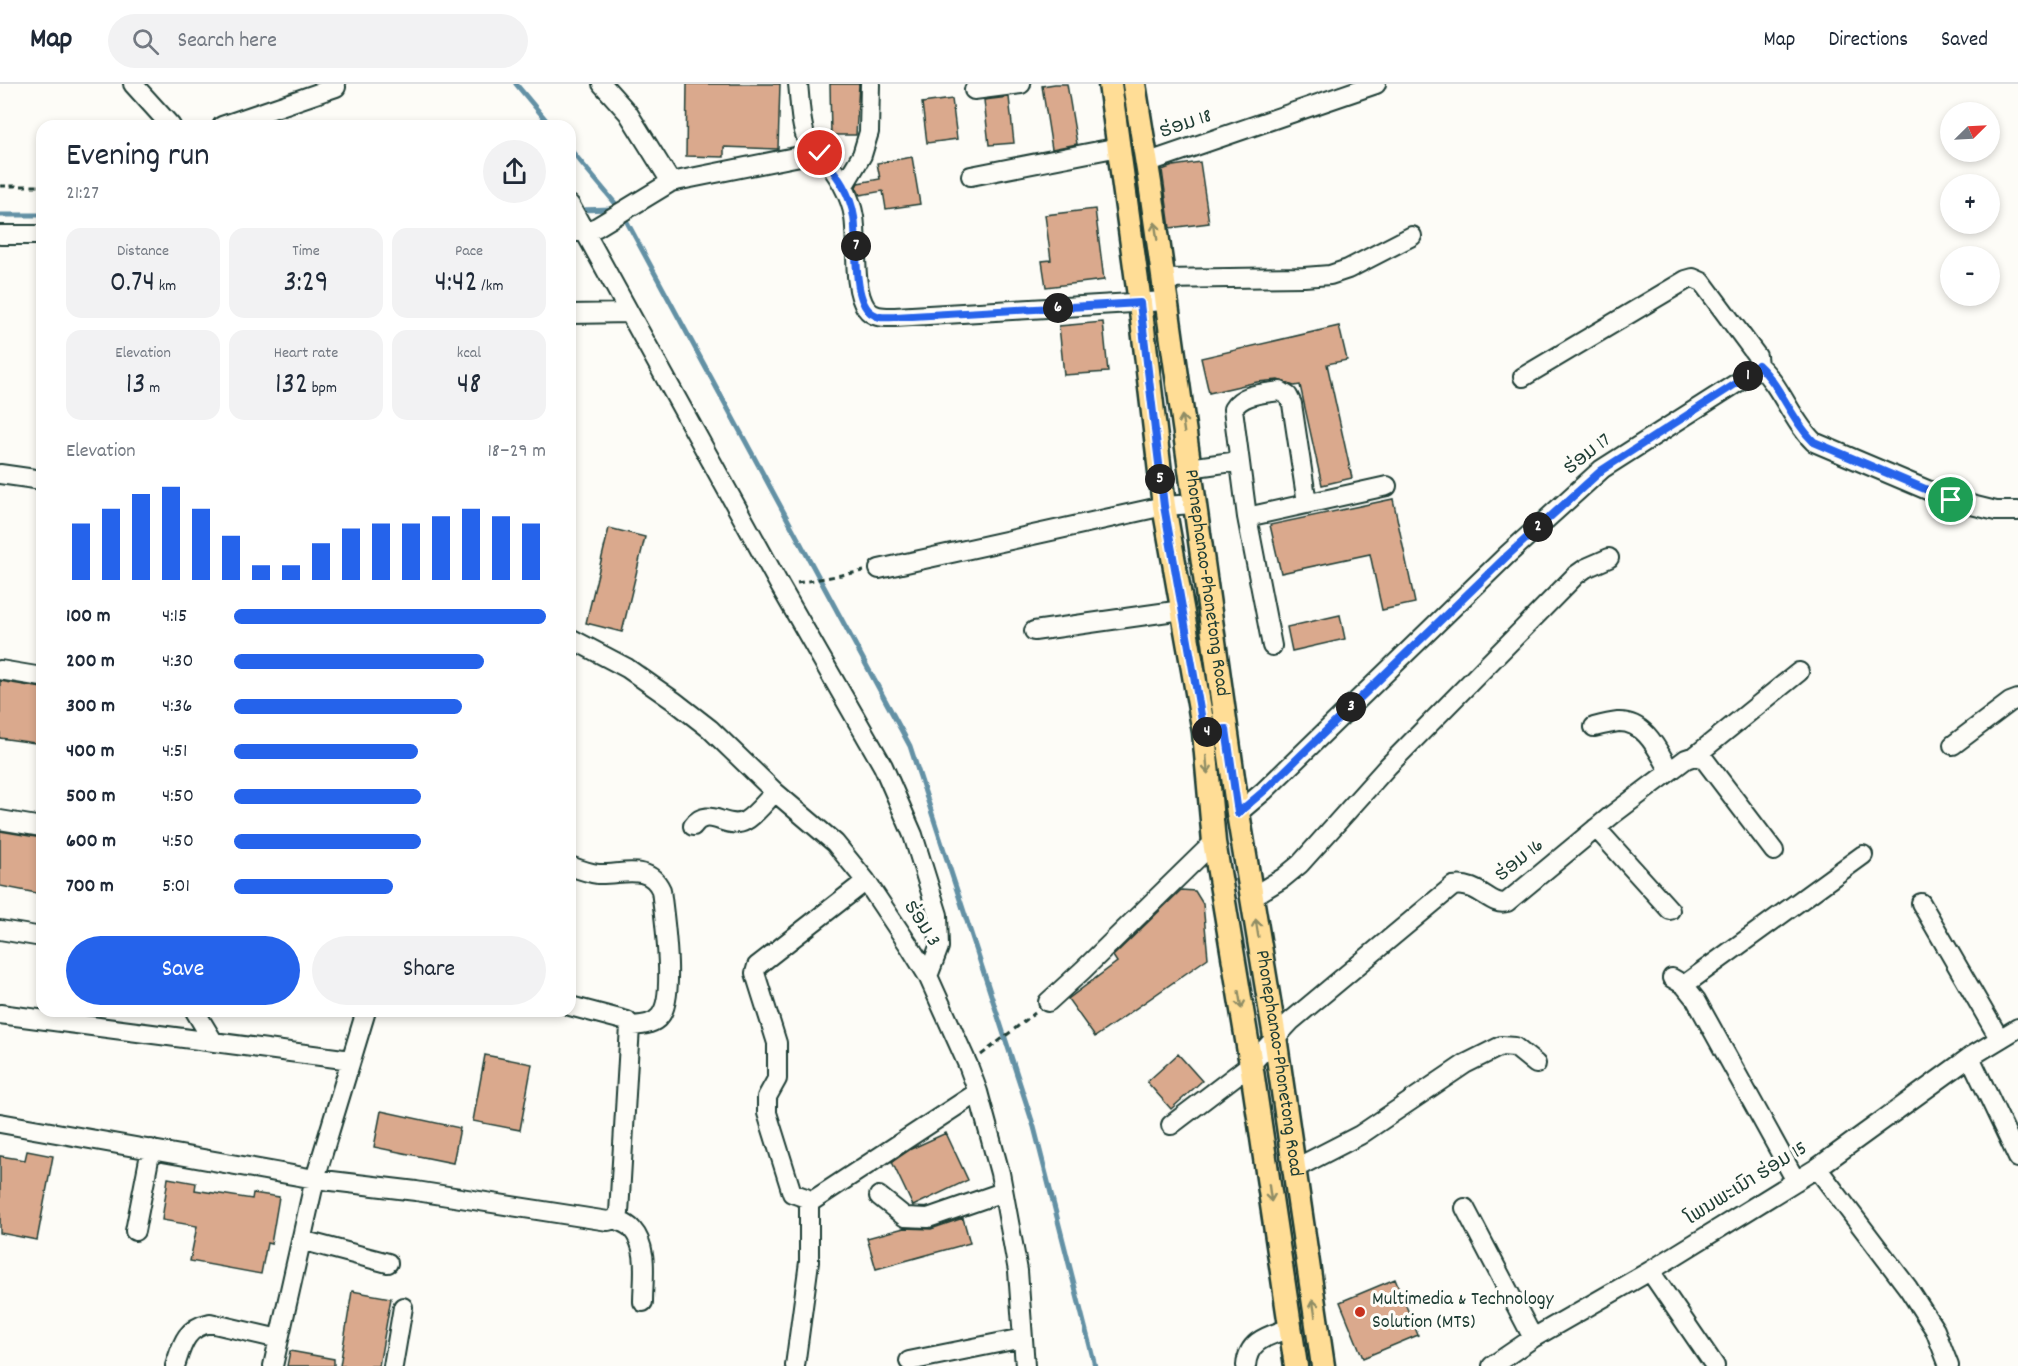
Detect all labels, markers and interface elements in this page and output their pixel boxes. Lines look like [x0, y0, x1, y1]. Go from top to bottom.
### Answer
search box [108, 14, 528, 68]
text: Map [30, 21, 72, 61]
icon: search [129, 25, 162, 58]
text: Search here [177, 26, 277, 57]
text: Map [1764, 26, 1795, 56]
text: Directions [1828, 26, 1908, 56]
text: Saved [1941, 26, 1988, 56]
north arrow [1940, 102, 2000, 162]
map controls [1940, 102, 2000, 306]
street label: ຮ່ອມ 18 [1156, 103, 1216, 147]
pin [794, 127, 845, 178]
text: Evening run [66, 134, 210, 181]
icon: check [803, 136, 836, 169]
button: share [483, 140, 546, 203]
button: + [1940, 174, 2000, 234]
text: 21:27 [66, 180, 99, 208]
one-way arrow [1151, 221, 1162, 241]
pin: 7 [841, 231, 871, 261]
text: 7 [853, 234, 859, 257]
text: Distance [117, 240, 169, 263]
text: Time [292, 240, 320, 263]
text: Pace [455, 240, 483, 263]
button: − [1940, 246, 2000, 306]
text: 0.74 [110, 263, 155, 306]
text: 3:29 [283, 263, 329, 306]
text: 4:42 [435, 263, 478, 306]
text: km [155, 275, 176, 298]
text: /km [478, 275, 503, 298]
pin: 6 [1043, 293, 1073, 323]
text: 6 [1054, 296, 1062, 319]
text: Elevation [115, 342, 171, 365]
text: Heart rate [274, 342, 338, 365]
text: kcal [457, 342, 481, 365]
pin: 1 [1733, 361, 1763, 391]
text: 1 [1746, 364, 1750, 387]
text: 13 [126, 365, 146, 408]
text: 132 [275, 365, 308, 408]
text: 48 [457, 365, 481, 408]
text: m [146, 377, 160, 400]
text: bpm [308, 377, 337, 400]
one-way arrow [1178, 414, 1189, 434]
street label: ຮ່ອມ 17 [1558, 427, 1618, 483]
text: Elevation [66, 438, 136, 466]
text: 18–29 m [487, 438, 546, 466]
pin: 5 [1145, 464, 1175, 494]
text: 5 [1156, 467, 1164, 490]
street label: Phonephanao-Phonetong Road [1176, 467, 1236, 698]
pin [1925, 474, 1976, 525]
icon: arrive [1934, 483, 1967, 516]
pin: 2 [1523, 512, 1553, 542]
text: 2 [1535, 515, 1542, 538]
text: 100 m [66, 603, 111, 631]
text: 4:15 [162, 603, 187, 631]
text: 200 m [66, 648, 115, 676]
text: 4:30 [162, 648, 193, 676]
pin: 3 [1336, 692, 1366, 722]
text: 300 m [66, 693, 115, 721]
text: 4:36 [162, 693, 192, 721]
text: 3 [1347, 695, 1355, 718]
pin: 4 [1192, 717, 1222, 747]
text: 4 [1204, 720, 1210, 743]
text: 400 m [66, 738, 114, 766]
text: 4:51 [162, 738, 187, 766]
one-way arrow [1202, 755, 1213, 775]
text: 500 m [66, 783, 115, 811]
text: 4:50 [162, 783, 194, 811]
text: 600 m [66, 828, 116, 856]
text: 4:50 [162, 828, 194, 856]
street label: ຮ່ອມ 16 [1490, 833, 1550, 889]
text: 700 m [66, 873, 114, 901]
text: 5:01 [162, 873, 190, 901]
street label: ຮ່ອມ 3 [896, 895, 946, 953]
one-way arrow [1251, 919, 1262, 939]
button: Save [66, 936, 300, 1005]
button: Share [312, 936, 546, 1005]
street label: Phonephanao-Phonetong Road [1247, 948, 1309, 1179]
one-way arrow [1235, 990, 1246, 1009]
street label: ໂພນພະເນົາ ຮ່ອມ 15 [1680, 1135, 1813, 1233]
one-way arrow [1265, 1182, 1276, 1202]
place label: Multimedia & Technology Solution (MTS) [1372, 1286, 1555, 1337]
one-way arrow [1309, 1299, 1320, 1319]
marker: Multimedia & Technology Solution (MTS) [1353, 1305, 1367, 1319]

